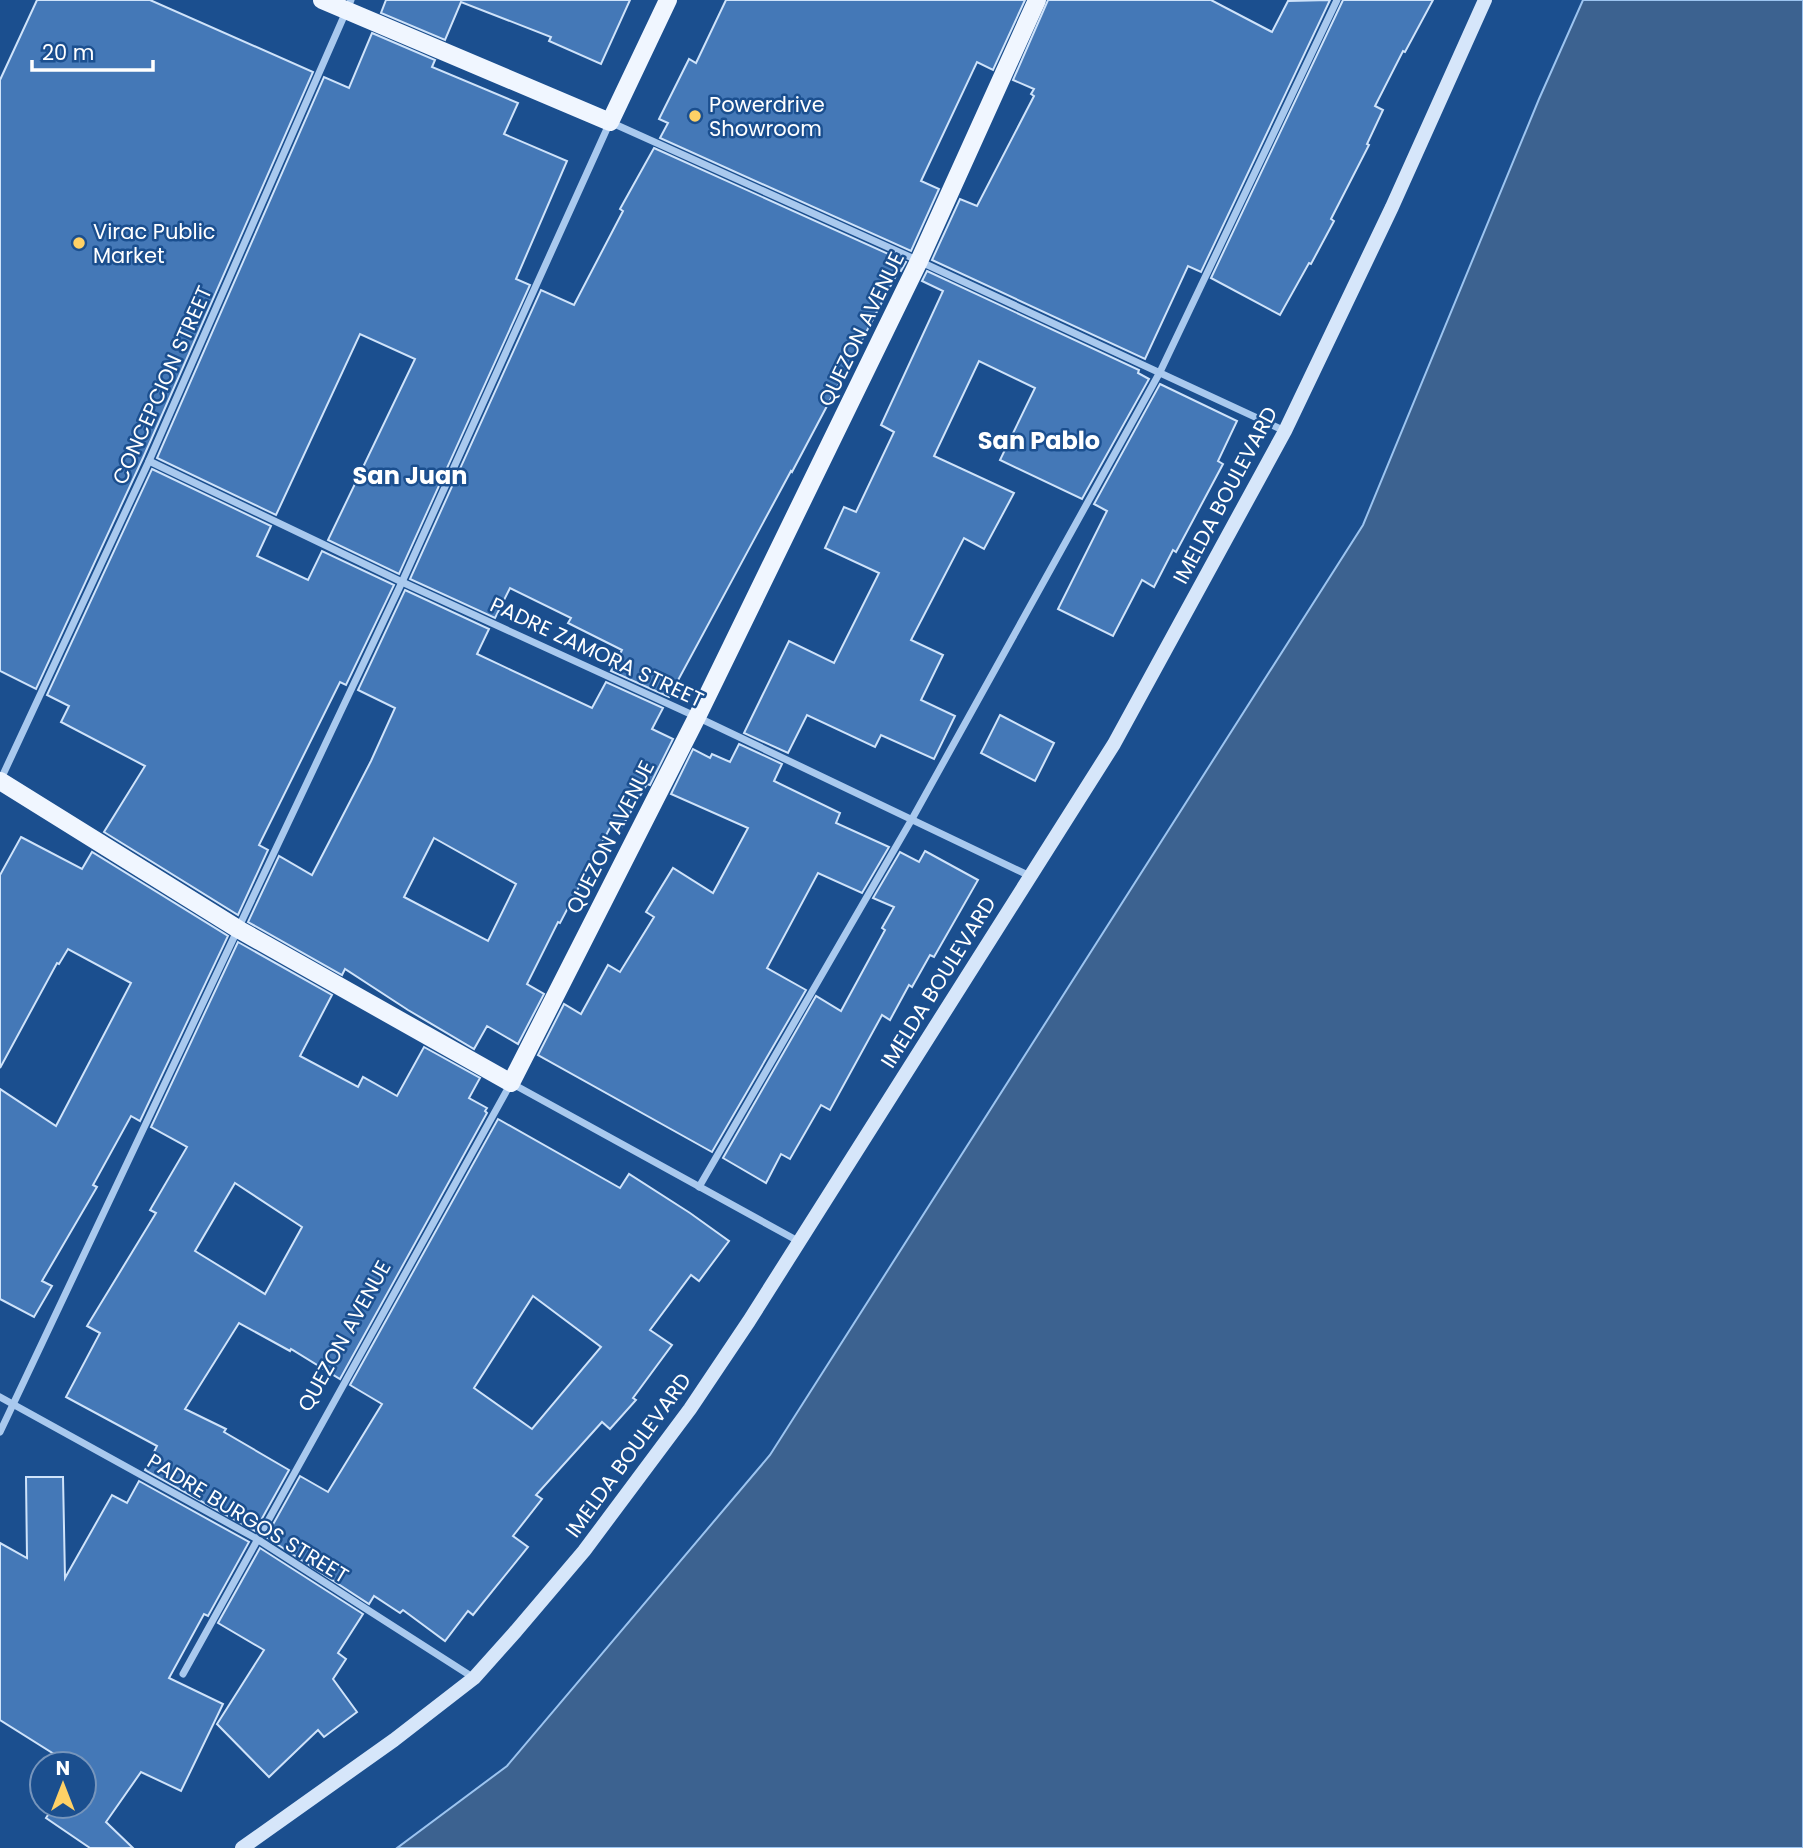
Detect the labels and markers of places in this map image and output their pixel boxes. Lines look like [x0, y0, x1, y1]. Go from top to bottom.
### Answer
place label: Powerdrive Showroom [709, 90, 825, 143]
marker: Powerdrive Showroom [687, 108, 703, 124]
place label: Virac Public Market [93, 217, 216, 270]
marker: Virac Public Market [71, 235, 87, 251]

